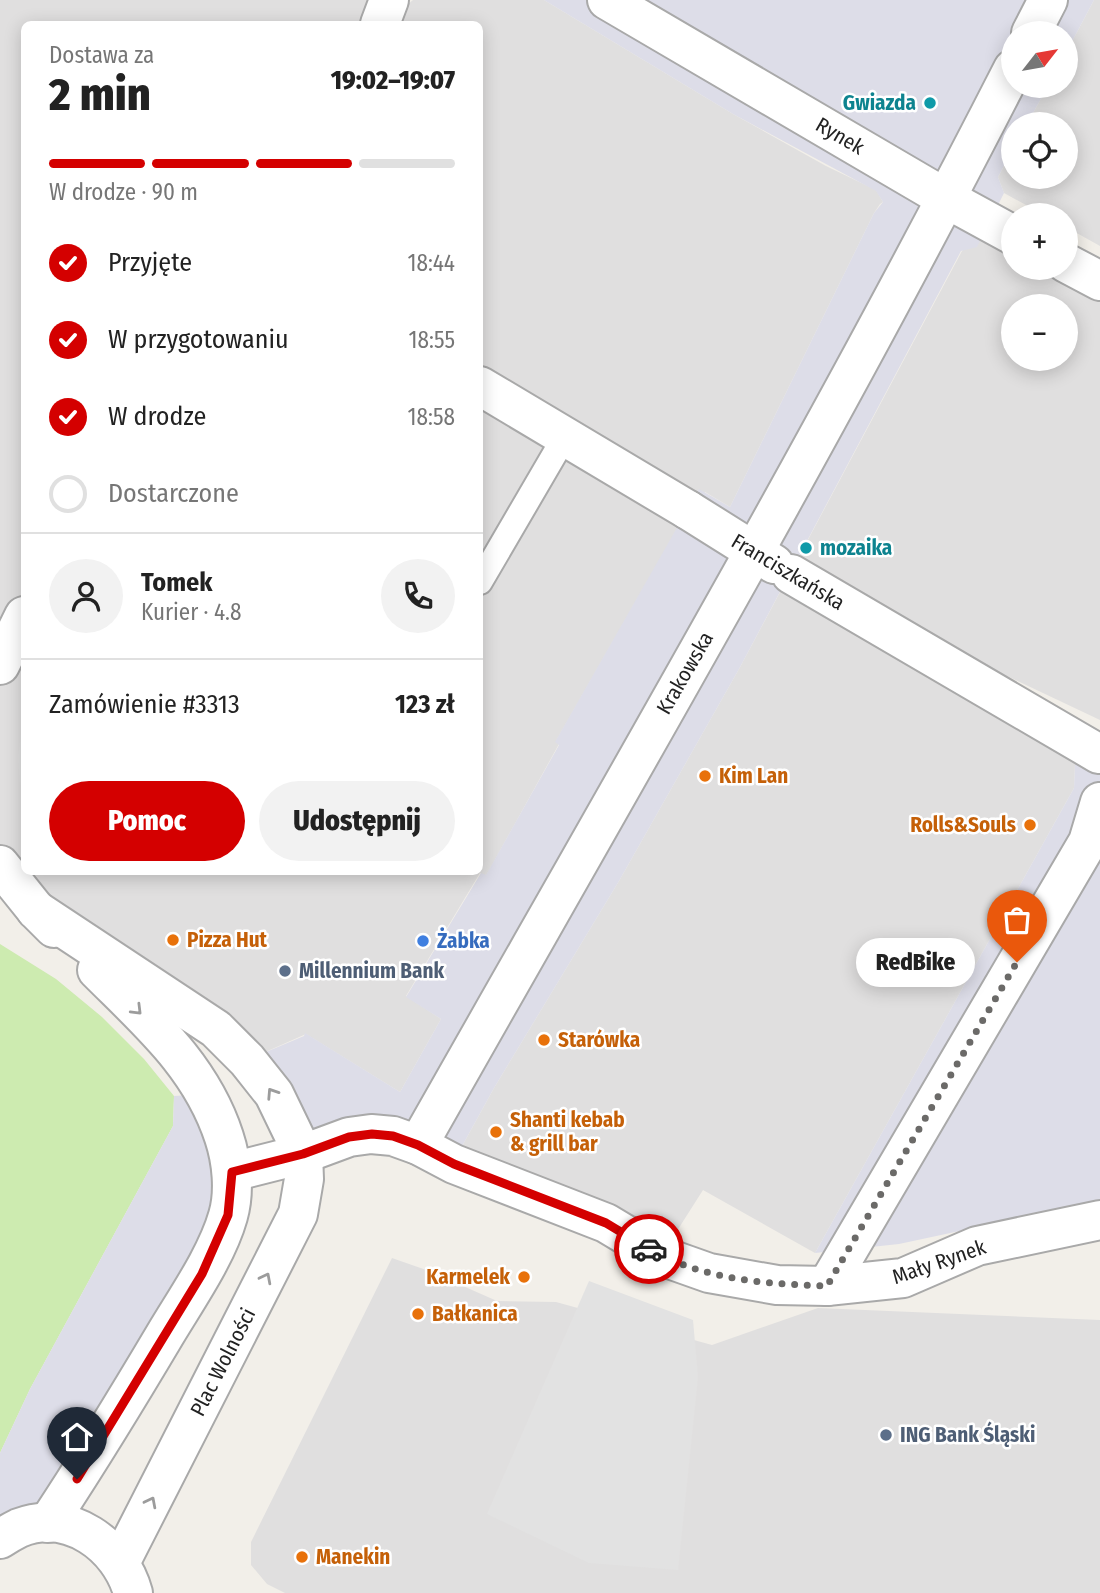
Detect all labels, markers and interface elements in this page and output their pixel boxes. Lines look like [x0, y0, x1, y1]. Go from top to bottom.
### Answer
north arrow [1001, 21, 1078, 98]
map controls [1001, 21, 1078, 371]
text: Dostawa za [49, 41, 154, 69]
text: 19:02–19:07 [331, 65, 455, 96]
text: 2 min [49, 67, 151, 122]
place label: Gwiazda [843, 90, 916, 116]
marker: Gwiazda [922, 95, 938, 111]
street label: Rynek [811, 112, 869, 160]
button: locate [1001, 112, 1078, 189]
text: W drodze · 90 m [49, 178, 198, 206]
button: + [1001, 203, 1078, 280]
icon: check [49, 244, 87, 282]
text: Przyjęte [108, 247, 192, 278]
text: 18:44 [408, 249, 455, 277]
button: − [1001, 294, 1078, 371]
icon: check [49, 321, 87, 359]
text: W przygotowaniu [108, 324, 289, 355]
text: 18:55 [409, 326, 455, 354]
icon: check [49, 398, 87, 436]
text: W drodze [108, 401, 206, 432]
text: 18:58 [408, 403, 455, 431]
text: Dostarczone [108, 478, 239, 509]
street label: Franciszkańska [727, 528, 849, 616]
place label: mozaika [820, 535, 892, 561]
marker: mozaika [798, 540, 814, 556]
button: person [49, 559, 123, 633]
button: phone [381, 559, 455, 633]
text: Tomek [141, 567, 212, 598]
text: Kurier · 4.8 [141, 598, 241, 626]
street label: Krakowska [651, 627, 719, 719]
text: Zamówienie #3313 [49, 689, 240, 720]
text: 123 zł [395, 689, 455, 720]
place label: Kim Lan [719, 763, 788, 789]
marker: Kim Lan [697, 768, 713, 784]
button: Pomoc [49, 781, 245, 861]
button: Udostępnij [259, 781, 455, 861]
place label: Rolls&Souls [910, 812, 1016, 838]
marker: Rolls&Souls [1022, 817, 1038, 833]
pin [987, 890, 1047, 962]
icon: bag [998, 901, 1036, 939]
place label: Pizza Hut [187, 927, 268, 953]
place label: Żabka [437, 927, 490, 954]
marker: Pizza Hut [165, 932, 181, 948]
marker: Żabka [415, 933, 431, 949]
callout: RedBike [856, 937, 975, 986]
text: RedBike [876, 948, 955, 976]
place label: Millennium Bank [299, 958, 444, 984]
marker: Millennium Bank [277, 963, 293, 979]
one-way arrow [129, 1002, 142, 1015]
place label: Starówka [558, 1027, 640, 1053]
marker: Starówka [536, 1032, 552, 1048]
one-way arrow [267, 1088, 280, 1101]
place label: Shanti kebab & grill bar [510, 1107, 625, 1157]
marker: Shanti kebab & grill bar [488, 1124, 504, 1140]
courier [614, 1214, 684, 1284]
icon: car [630, 1230, 668, 1268]
street label: Mały Rynek [889, 1234, 990, 1290]
place label: Karmelek [426, 1264, 510, 1290]
marker: Karmelek [516, 1269, 532, 1285]
one-way arrow [257, 1273, 271, 1285]
place label: Bałkanica [432, 1301, 518, 1327]
street label: Plac Wolności [185, 1304, 261, 1420]
marker: Bałkanica [410, 1306, 426, 1322]
pin [47, 1407, 107, 1479]
icon: home [58, 1418, 96, 1456]
place label: ING Bank Śląski [900, 1421, 1035, 1448]
marker: ING Bank Śląski [878, 1427, 894, 1443]
one-way arrow [143, 1497, 157, 1509]
place label: Manekin [316, 1544, 390, 1570]
marker: Manekin [294, 1549, 310, 1565]

